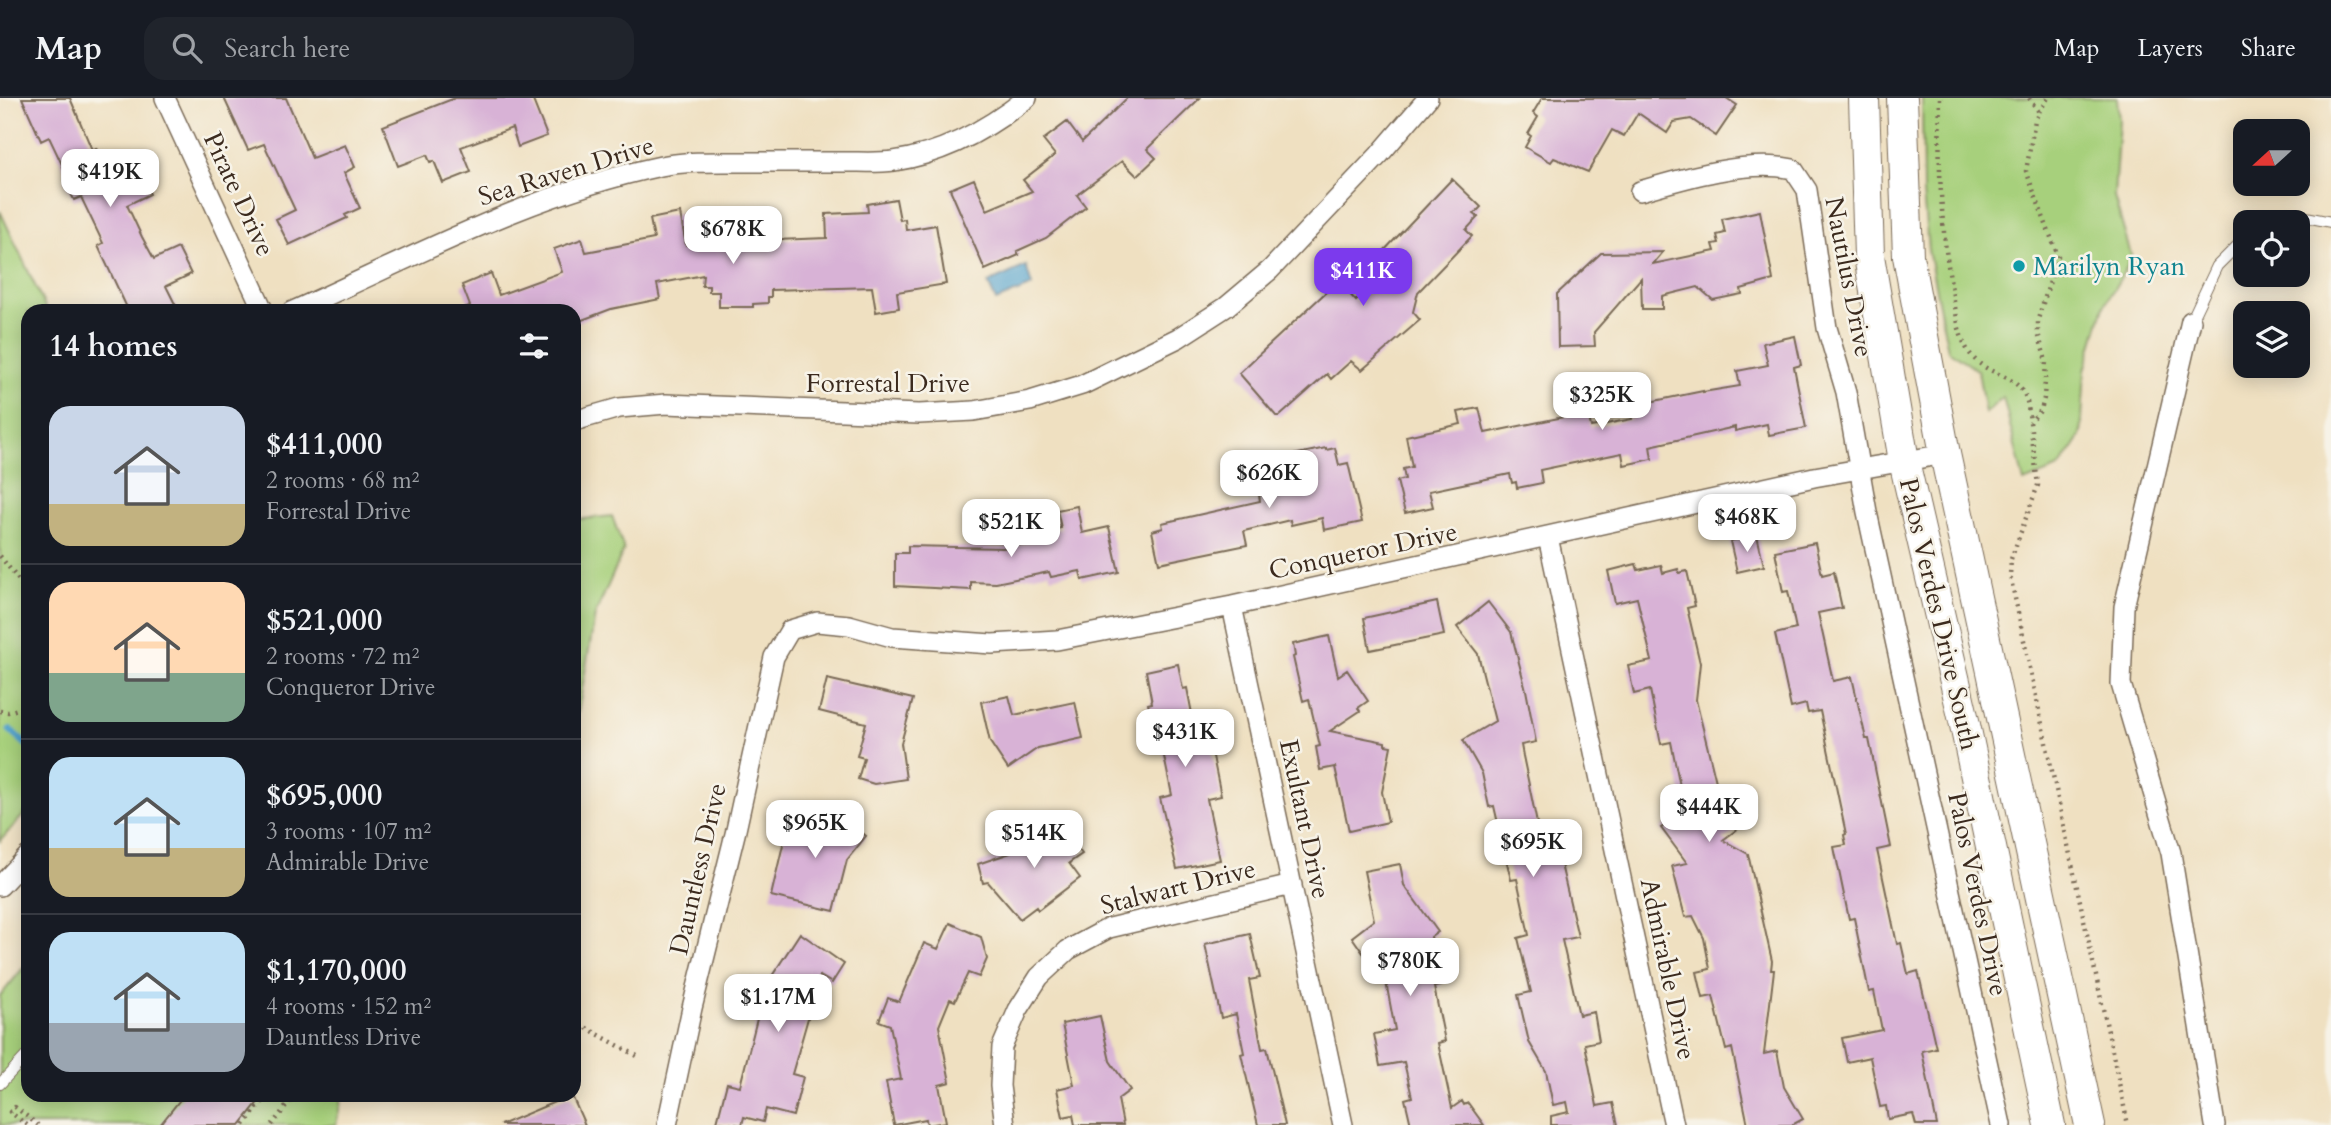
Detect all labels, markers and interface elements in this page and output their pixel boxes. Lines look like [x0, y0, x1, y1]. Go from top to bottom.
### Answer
search box [144, 17, 634, 80]
text: Map [35, 26, 102, 71]
icon: search [168, 29, 206, 67]
text: Search here [224, 31, 350, 66]
text: Map [2054, 32, 2100, 65]
text: Layers [2138, 32, 2203, 65]
text: Share [2241, 32, 2296, 65]
north arrow [2233, 119, 2310, 196]
map controls [2233, 119, 2310, 378]
street label: Pirate Drive [195, 126, 283, 262]
street label: Sea Raven Drive [474, 128, 658, 214]
pin: $419K [61, 150, 159, 209]
text: $419K [77, 156, 143, 187]
street label: Nautilus Drive [1816, 194, 1882, 360]
pin: $678K [684, 206, 782, 266]
button: locate [2233, 210, 2310, 287]
text: $678K [700, 213, 766, 244]
pin: $411K [1314, 248, 1412, 308]
place label: Marilyn Ryan [2033, 249, 2186, 284]
text: $411K [1330, 255, 1396, 286]
marker: Marilyn Ryan [2011, 258, 2027, 274]
button: layers [2233, 301, 2310, 378]
text: 14 homes [49, 326, 178, 367]
icon: filters [515, 327, 553, 365]
street label: Forrestal Drive [806, 366, 970, 401]
pin: $325K [1553, 372, 1651, 432]
text: $325K [1569, 379, 1635, 410]
text: $411,000 [266, 424, 382, 465]
icon: home [105, 434, 189, 518]
pin: $626K [1220, 450, 1318, 510]
text: $626K [1236, 457, 1302, 488]
text: 2 rooms · 68 m² [266, 465, 419, 496]
street label: Palos Verdes Drive South [1891, 474, 1987, 754]
pin: $468K [1698, 494, 1796, 554]
text: Forrestal Drive [266, 496, 411, 527]
pin: $521K [962, 500, 1060, 559]
text: $468K [1714, 501, 1780, 532]
text: $521K [978, 506, 1044, 537]
street label: Conqueror Drive [1266, 514, 1460, 588]
text: $521,000 [266, 600, 382, 641]
icon: home [105, 610, 189, 694]
text: 2 rooms · 72 m² [266, 641, 419, 672]
text: Conqueror Drive [266, 672, 435, 703]
pin: $431K [1136, 710, 1234, 769]
text: $431K [1152, 716, 1218, 747]
street label: Exultant Drive [1271, 736, 1339, 902]
text: $695,000 [266, 775, 382, 816]
street label: Dauntless Drive [661, 780, 735, 958]
pin: $444K [1660, 784, 1758, 844]
icon: home [105, 785, 189, 869]
street label: Palos Verdes Drive [1939, 789, 2017, 999]
text: $444K [1676, 791, 1742, 822]
pin: $965K [766, 800, 864, 860]
text: $965K [782, 807, 848, 838]
pin: $514K [985, 810, 1083, 870]
text: 3 rooms · 107 m² [266, 816, 431, 847]
text: $514K [1001, 817, 1067, 848]
pin: $695K [1484, 820, 1582, 879]
text: $695K [1500, 826, 1566, 857]
text: Admirable Drive [266, 847, 429, 878]
street label: Stalwart Drive [1097, 851, 1259, 923]
street label: Admirable Drive [1632, 875, 1704, 1063]
pin: $780K [1361, 939, 1459, 998]
text: $780K [1377, 945, 1443, 976]
text: $1,170,000 [266, 950, 407, 991]
icon: home [105, 960, 189, 1044]
pin: $1.17M [721, 974, 835, 1034]
text: $1.17M [740, 981, 816, 1012]
text: 4 rooms · 152 m² [266, 991, 431, 1022]
text: Dauntless Drive [266, 1022, 421, 1053]

